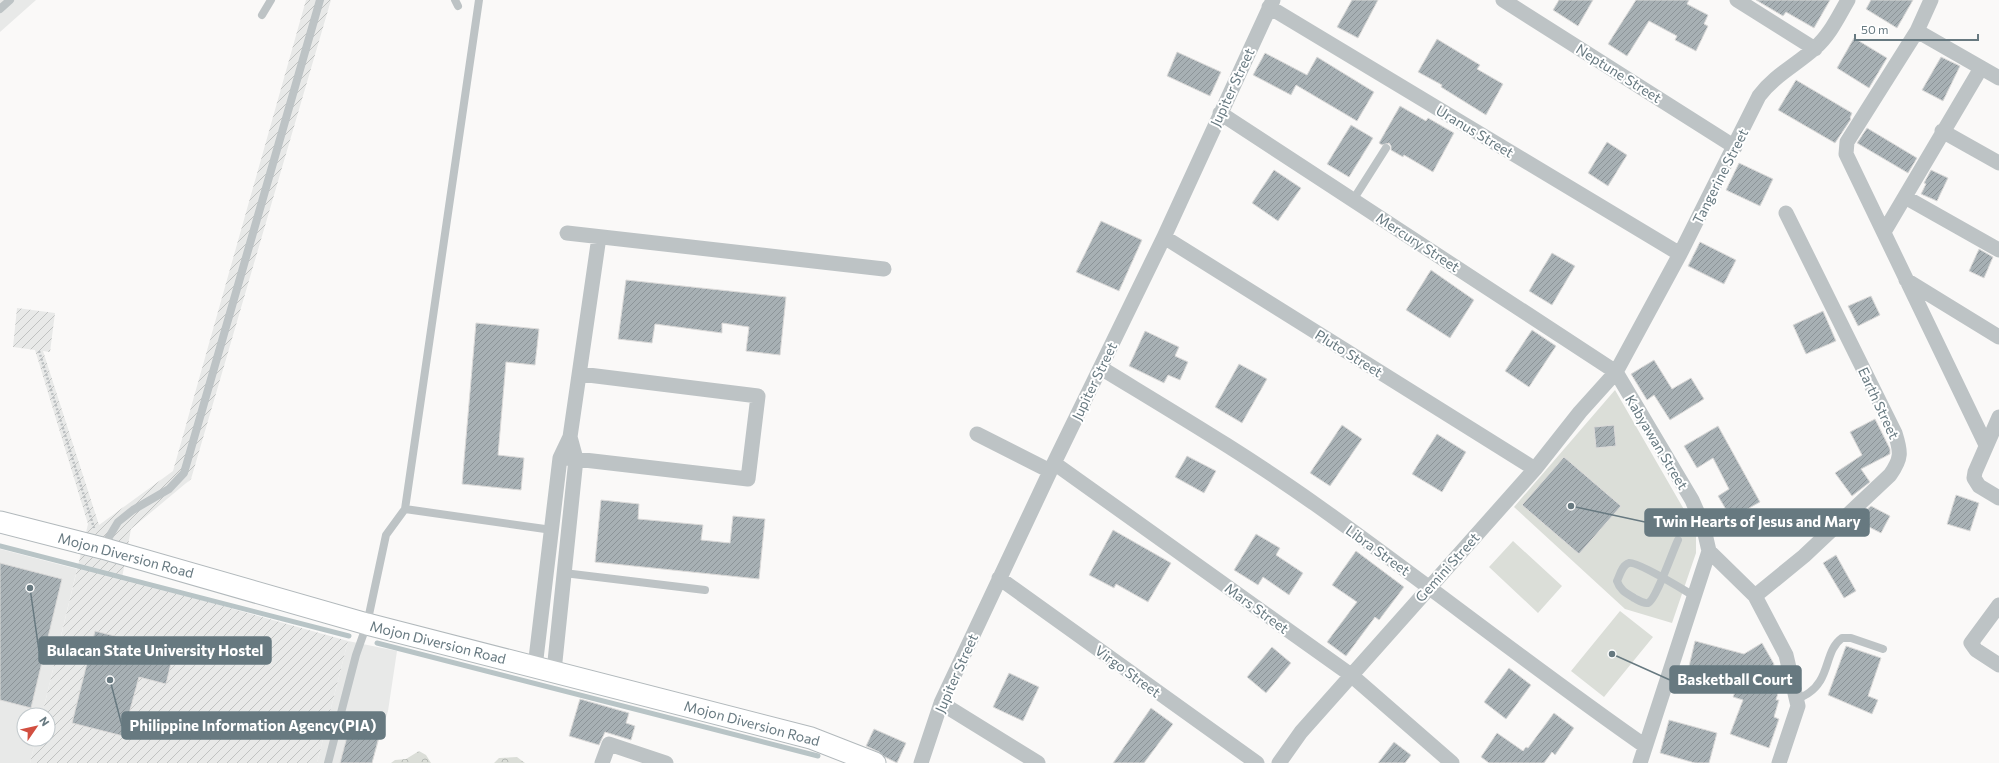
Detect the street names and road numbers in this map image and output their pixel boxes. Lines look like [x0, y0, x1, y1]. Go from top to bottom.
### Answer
street label: Neptune Street [1573, 40, 1665, 106]
street label: Jupiter Street [1206, 45, 1258, 129]
street label: Uranus Street [1433, 101, 1517, 161]
street label: Tangerine Street [1689, 125, 1751, 227]
street label: Mercury Street [1373, 209, 1463, 275]
street label: Pluto Street [1312, 326, 1386, 381]
street label: Jupiter Street [1068, 339, 1120, 423]
street label: Earth Street [1855, 364, 1903, 442]
street label: Kabyawan Street [1622, 391, 1692, 493]
street label: Libra Street [1343, 521, 1414, 579]
street label: Mojon Diversion Road [56, 529, 196, 581]
street label: Gemini Street [1411, 529, 1483, 605]
street label: Mars Street [1222, 579, 1292, 637]
street label: Mojon Diversion Road [368, 617, 508, 667]
street label: Jupiter Street [931, 631, 981, 715]
street label: Virgo Street [1092, 642, 1164, 701]
street label: Mojon Diversion Road [682, 697, 822, 749]

